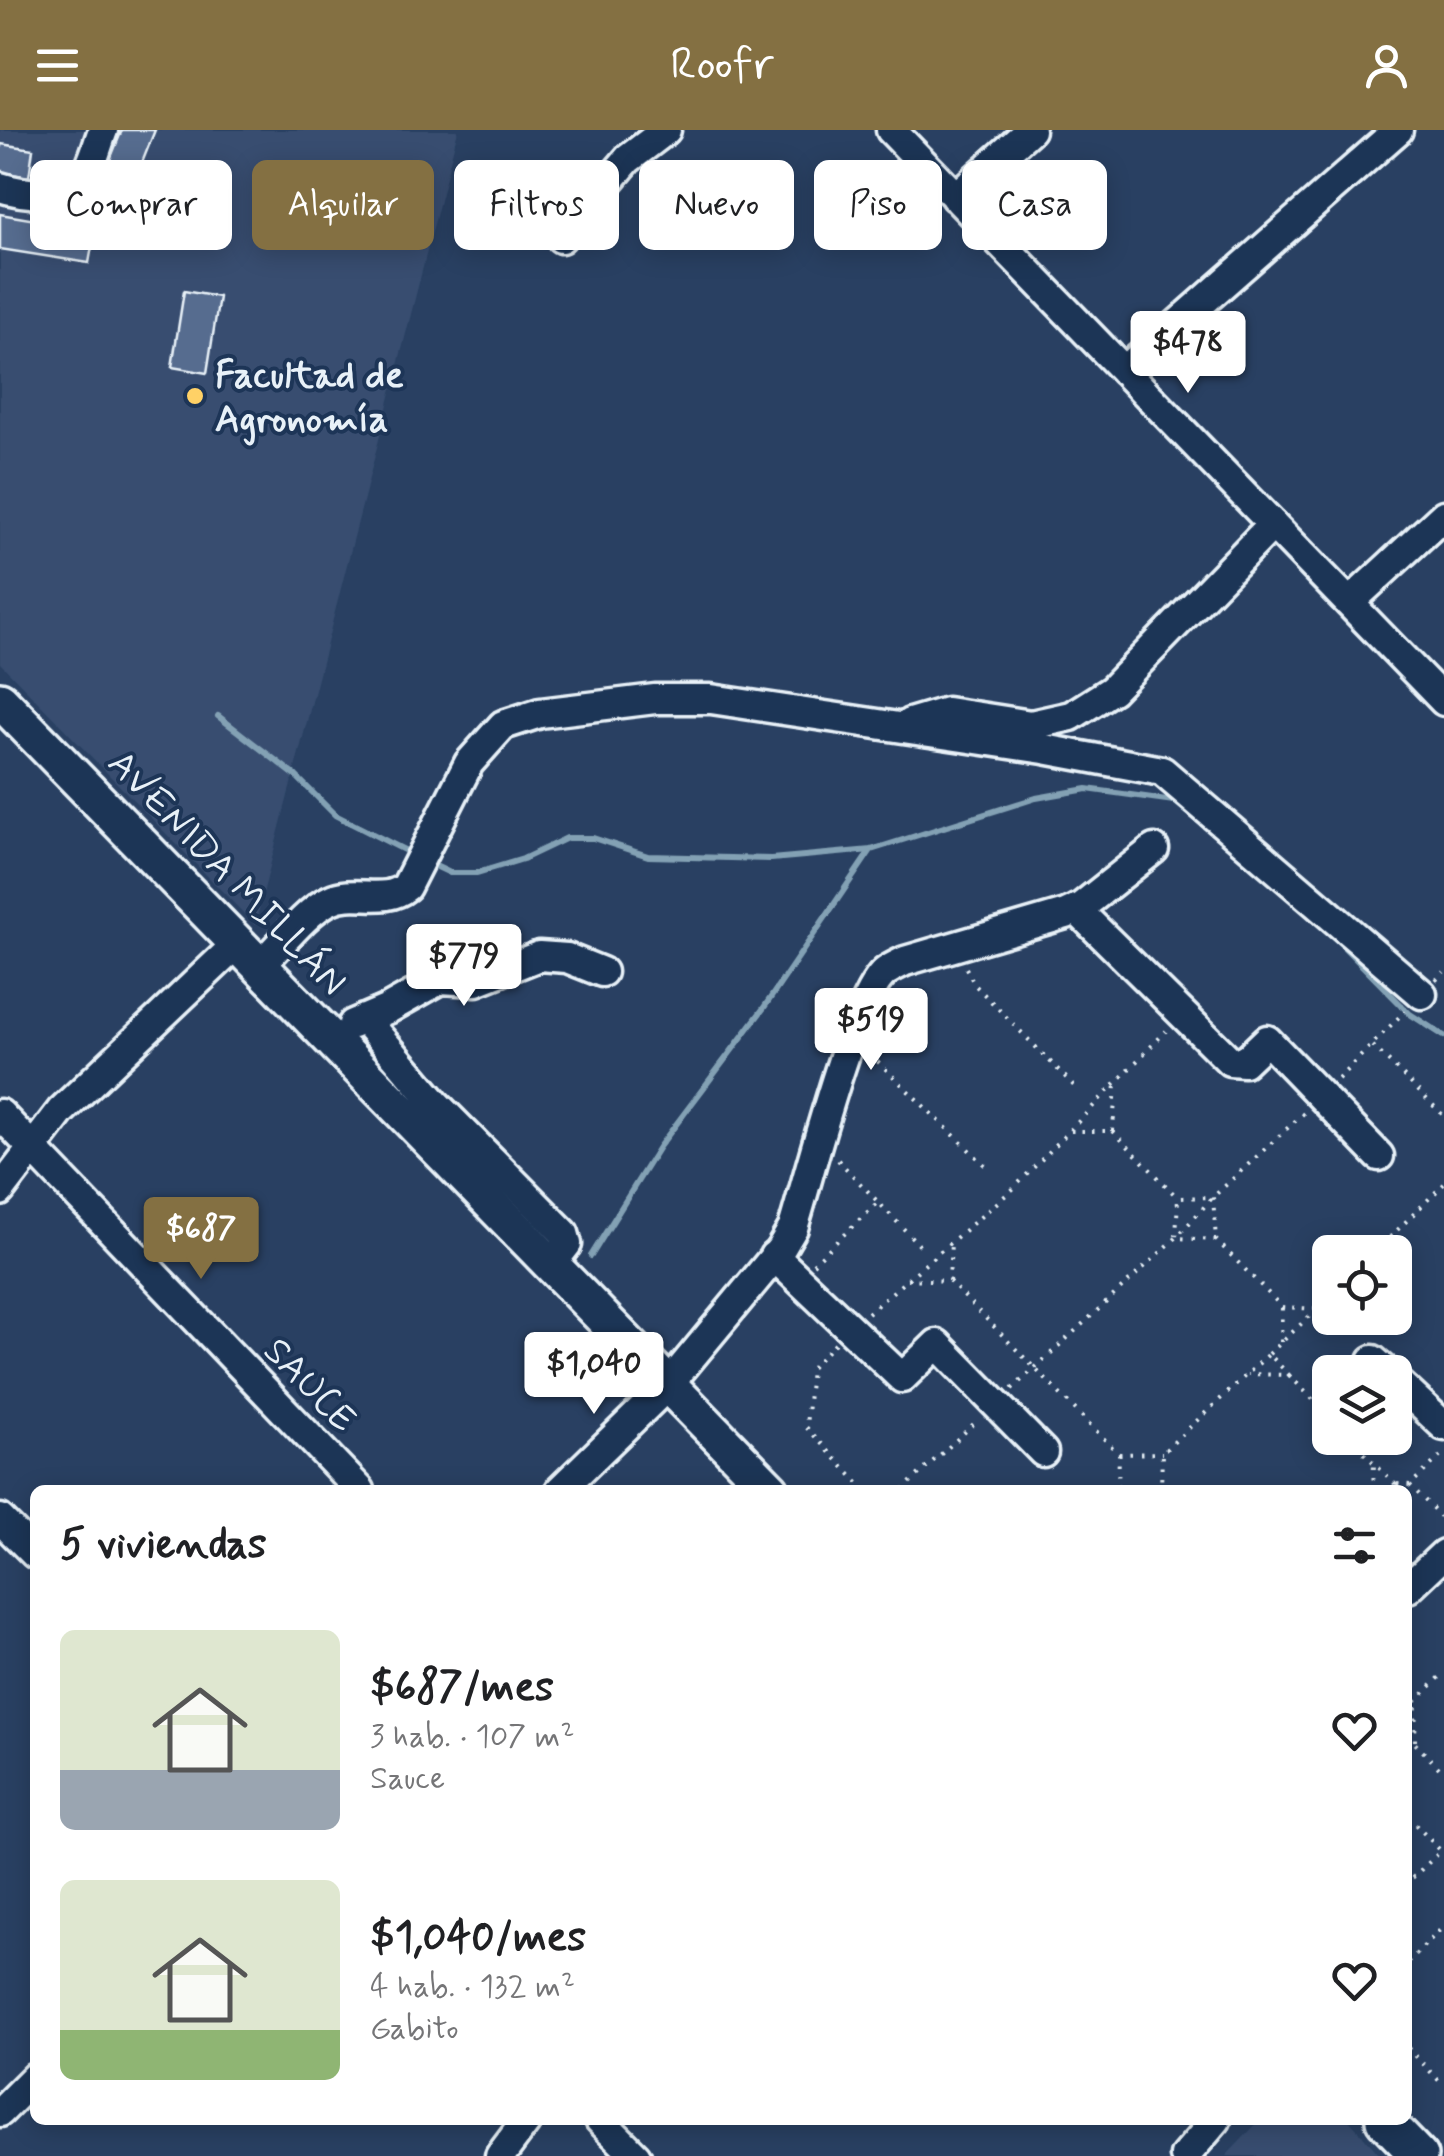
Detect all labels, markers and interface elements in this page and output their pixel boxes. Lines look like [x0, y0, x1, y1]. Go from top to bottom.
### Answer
text: Roofr [670, 36, 774, 95]
icon: menu [30, 38, 85, 93]
icon: person [1359, 38, 1414, 93]
chip: Comprar [30, 160, 232, 250]
chip: Alquilar [252, 160, 434, 250]
chip: Filtros [454, 160, 619, 250]
chip: Nuevo [639, 160, 794, 250]
chip: Piso [814, 160, 942, 250]
chip: Casa [962, 160, 1107, 250]
pin: $478 [1129, 311, 1247, 396]
text: $478 [1153, 322, 1223, 364]
place label: Facultad de Agronomía [215, 352, 404, 446]
marker: Facultad de Agronomía [184, 385, 206, 407]
street label: AVENIDA MILLÁN [96, 740, 356, 1007]
pin: $779 [405, 924, 523, 1009]
text: $779 [428, 935, 500, 977]
pin: $519 [812, 988, 930, 1073]
text: $519 [837, 999, 905, 1041]
pin: $687 [142, 1197, 260, 1282]
text: $687 [166, 1208, 236, 1250]
map controls [1312, 1235, 1412, 1455]
button: locate [1312, 1235, 1412, 1335]
street label: SAUCE [252, 1328, 366, 1444]
pin: $1,040 [513, 1332, 675, 1417]
text: $1,040 [546, 1343, 642, 1385]
button: layers [1312, 1355, 1412, 1455]
text: 5 viviendas [60, 1518, 267, 1573]
icon: filters [1327, 1518, 1382, 1573]
text: $687/mes [370, 1661, 554, 1716]
icon: home [140, 1670, 260, 1790]
icon: heart [1327, 1703, 1382, 1758]
text: 3 hab. · 107 m² [370, 1716, 574, 1758]
text: Sauce [370, 1758, 445, 1800]
text: $1,040/mes [370, 1911, 586, 1966]
icon: home [140, 1920, 260, 2040]
icon: heart [1327, 1953, 1382, 2008]
text: 4 hab. · 132 m² [370, 1966, 575, 2008]
text: Gabito [370, 2008, 458, 2050]

